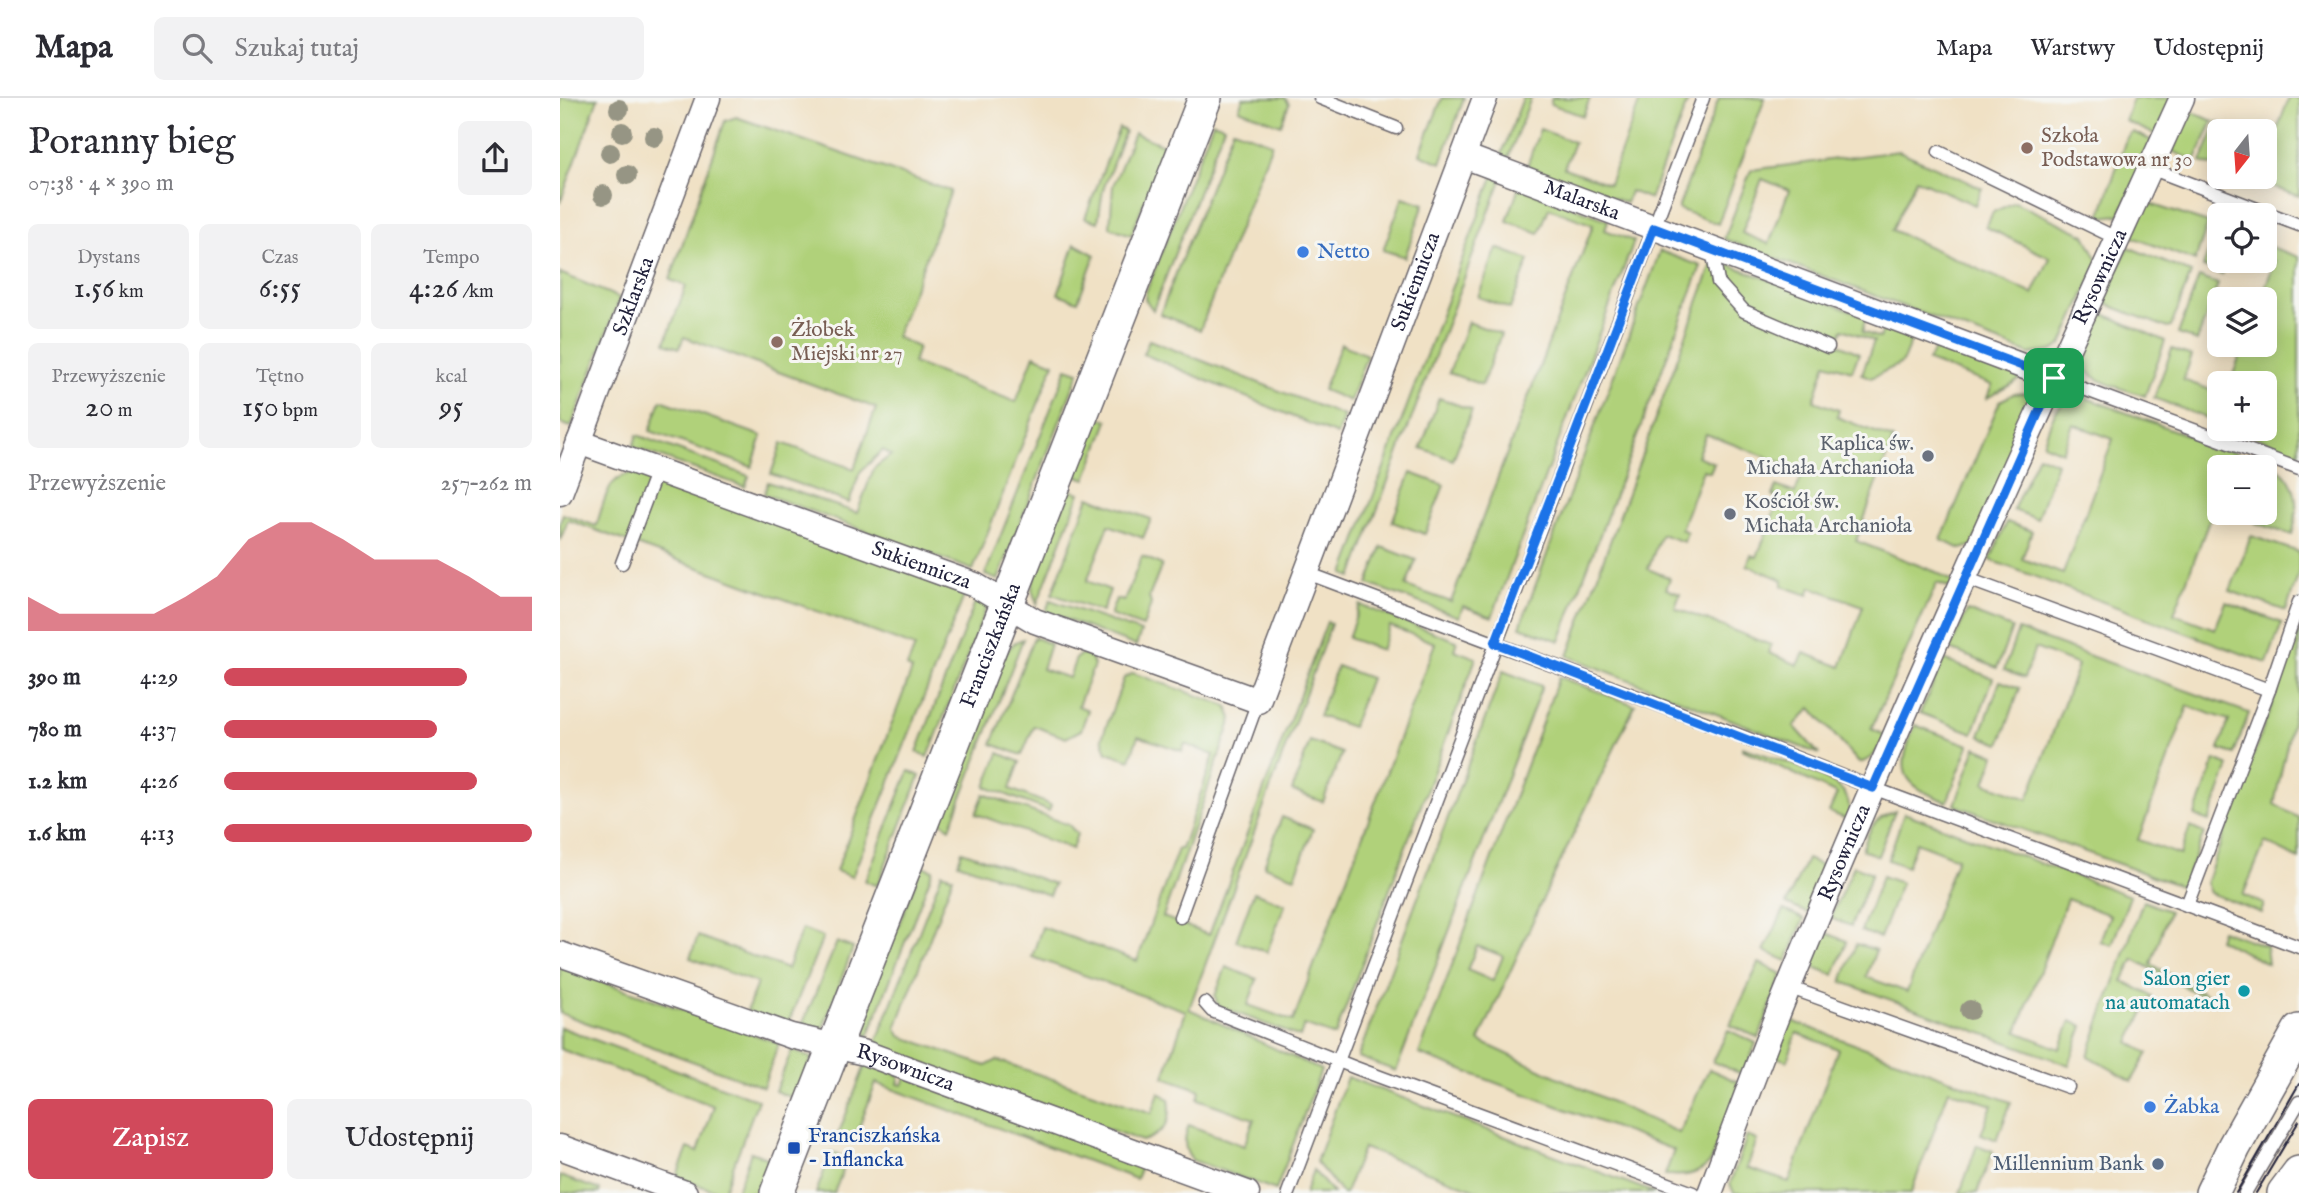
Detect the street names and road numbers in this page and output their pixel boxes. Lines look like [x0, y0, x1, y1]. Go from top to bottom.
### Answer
street label: Malarska [1540, 174, 1625, 227]
street label: Rysownicza [2067, 224, 2134, 329]
street label: Sukiennicza [1385, 227, 1447, 335]
street label: Szklarska [607, 252, 661, 340]
street label: Sukiennicza [868, 535, 976, 596]
street label: Franciszkańska [954, 578, 1028, 712]
street label: Rysownicza [1812, 799, 1877, 905]
street label: Rysownicza [854, 1038, 959, 1098]

